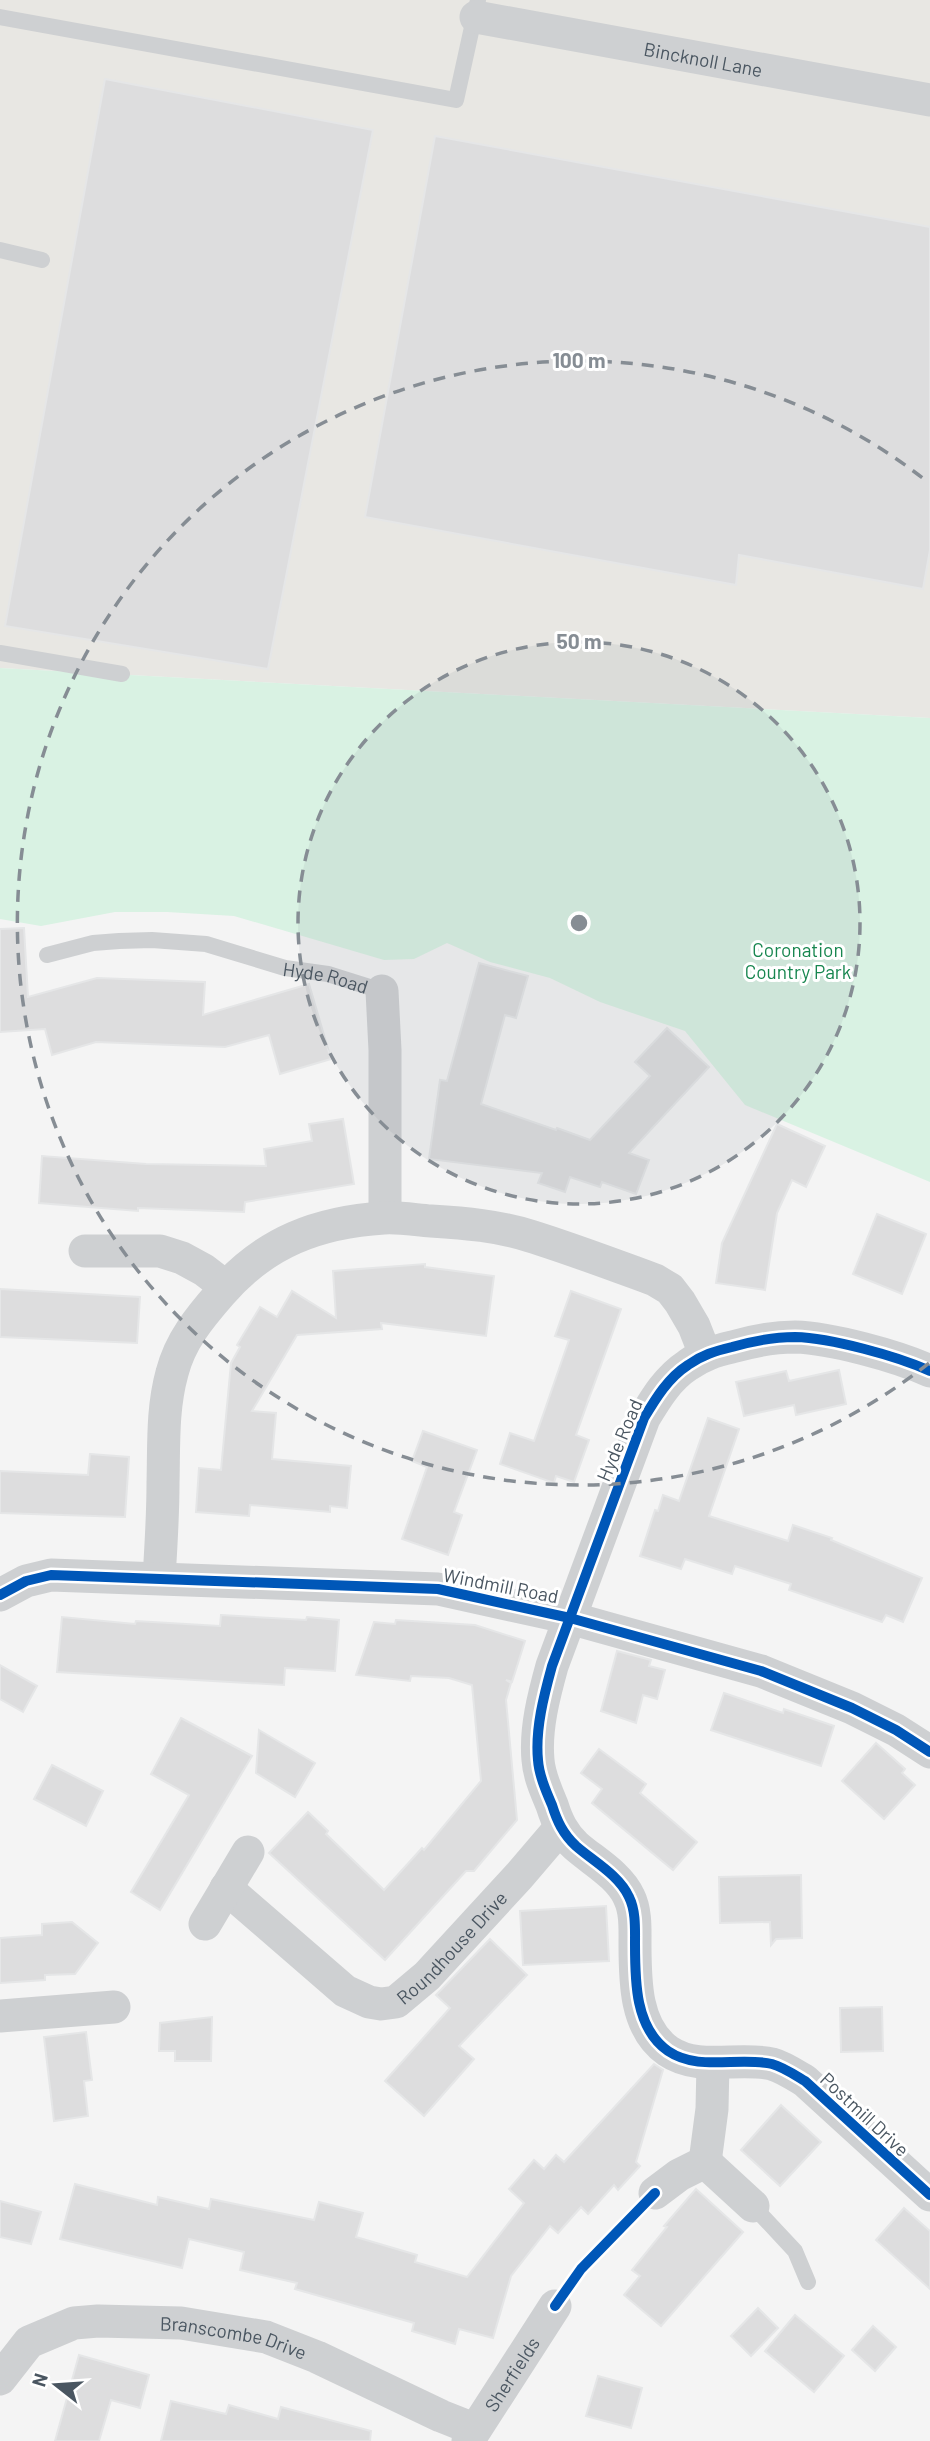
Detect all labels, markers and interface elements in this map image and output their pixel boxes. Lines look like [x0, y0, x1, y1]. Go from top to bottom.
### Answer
street label: Bincknoll Lane [642, 36, 764, 81]
text: 100 m [552, 347, 606, 372]
text: 50 m [556, 628, 602, 653]
centre of rings [567, 911, 591, 935]
park label: Coronation Country Park [745, 938, 851, 983]
street label: Hyde Road [281, 956, 371, 998]
street label: Hyde Road [591, 1395, 647, 1485]
street label: Windmill Road [441, 1563, 561, 1607]
street label: Roundhouse Drive [391, 1886, 511, 2009]
street label: Postmill Drive [816, 2067, 914, 2161]
street label: Branscombe Drive [160, 2311, 310, 2363]
street label: Sherfields [479, 2332, 544, 2415]
north arrow [21, 2350, 91, 2420]
text: N [26, 2370, 52, 2389]

